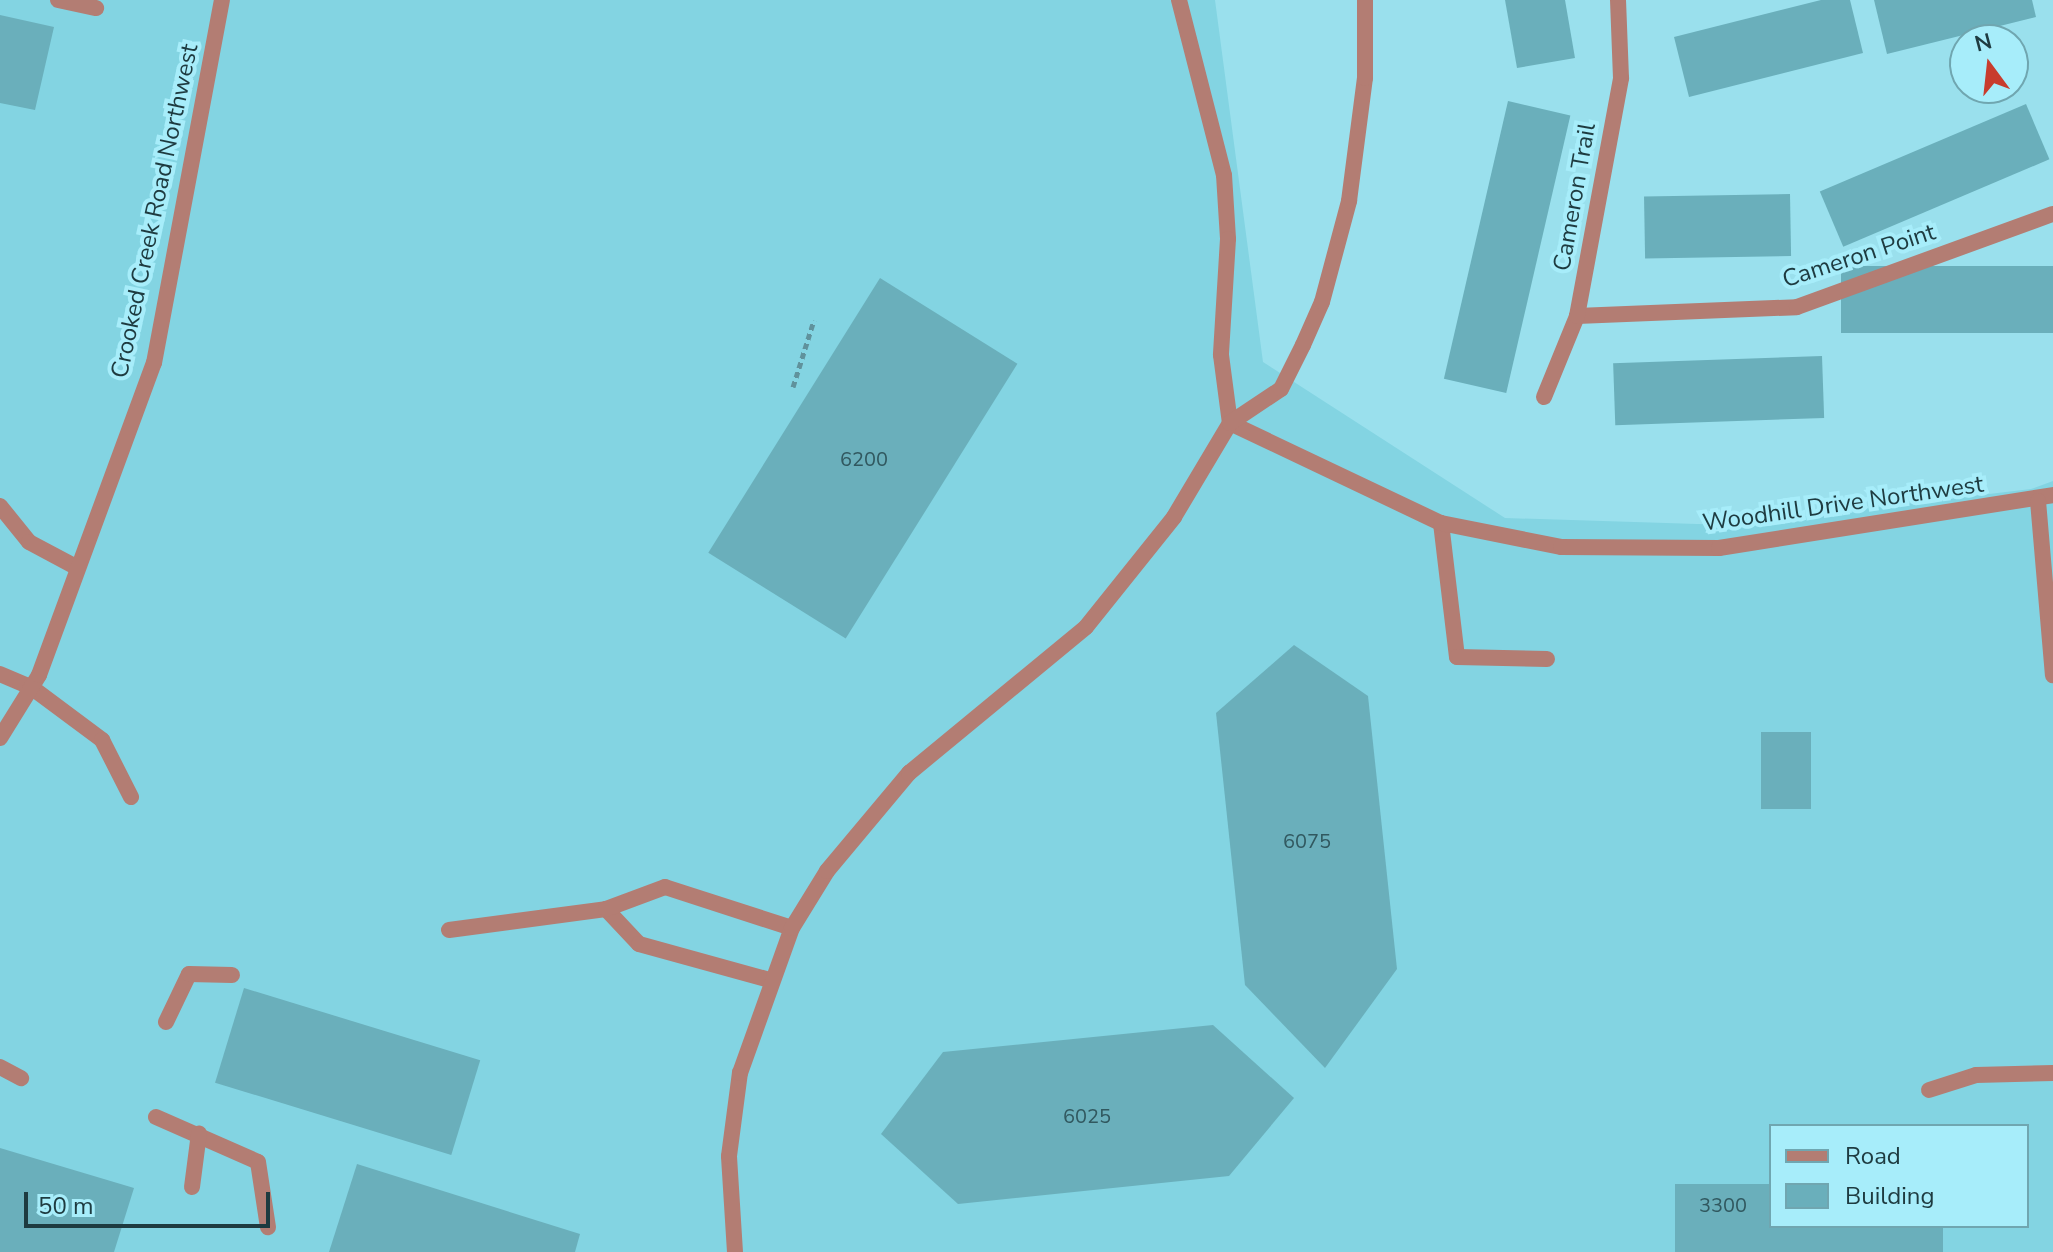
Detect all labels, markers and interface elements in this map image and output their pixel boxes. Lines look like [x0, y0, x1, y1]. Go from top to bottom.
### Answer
north arrow [1949, 24, 2029, 104]
text: N [1971, 26, 1995, 59]
street label: Crooked Creek Road Northwest [105, 41, 205, 381]
street label: Cameron Trail [1548, 121, 1602, 273]
street label: Cameron Point [1779, 218, 1939, 294]
house number: 6200 [840, 447, 888, 471]
street label: Woodhill Drive Northwest [1701, 470, 1985, 538]
house number: 6075 [1283, 829, 1331, 853]
house number: 6025 [1063, 1104, 1111, 1128]
legend [1769, 1124, 2029, 1228]
text: Road [1845, 1140, 1901, 1172]
scale bar [28, 1176, 274, 1226]
text: Building [1845, 1180, 1935, 1212]
text: 50 m [38, 1190, 94, 1222]
house number: 3300 [1699, 1193, 1747, 1217]

